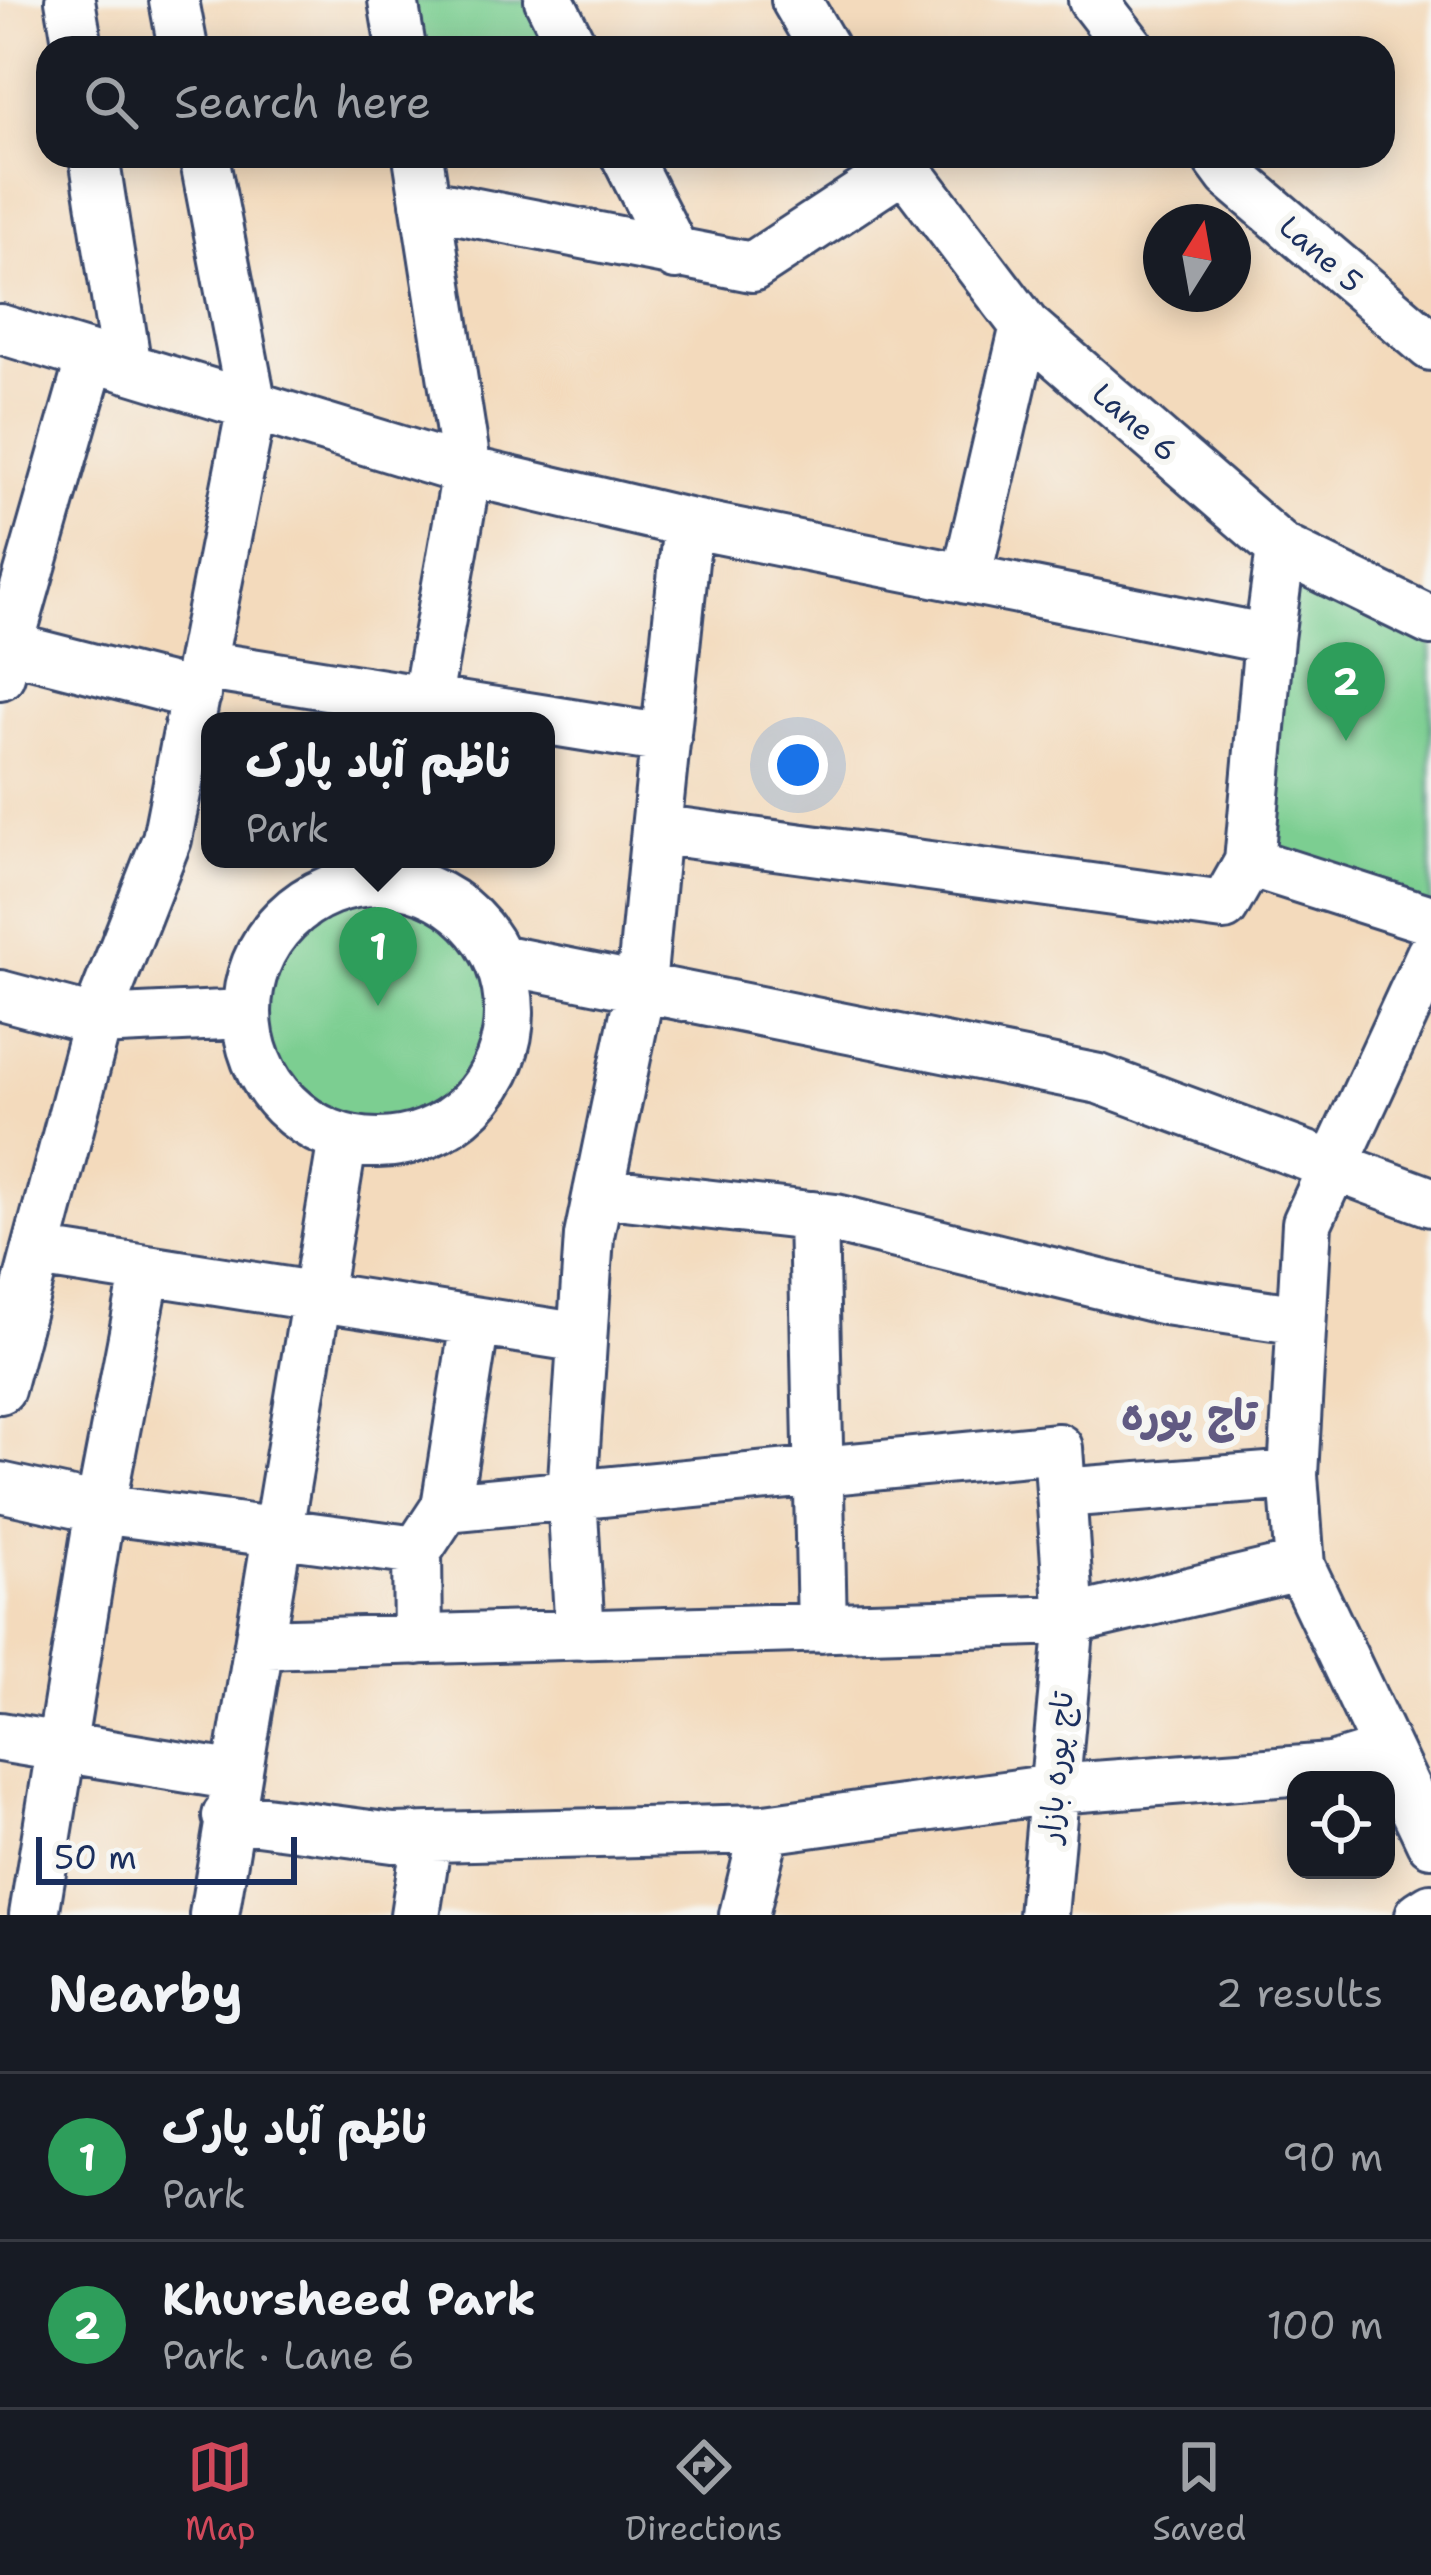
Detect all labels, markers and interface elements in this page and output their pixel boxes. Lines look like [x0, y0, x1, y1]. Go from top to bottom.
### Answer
search box [36, 36, 1395, 168]
icon: search [78, 69, 144, 135]
text: Search here [174, 72, 431, 132]
north arrow [1143, 204, 1251, 312]
street label: Lane 5 [1270, 206, 1372, 302]
street label: Lane 6 [1083, 373, 1187, 471]
pin: 2 [1307, 642, 1385, 741]
popup [201, 712, 555, 868]
text: ناظم آباد پارک [245, 731, 511, 791]
your location [768, 735, 828, 795]
text: Park [245, 802, 329, 854]
pin: 1 [339, 907, 417, 1006]
district label: تاج پورہ [1121, 1387, 1259, 1443]
street label: تاج پورہ بازار [1029, 1689, 1083, 1847]
map controls [1287, 1771, 1395, 1879]
button: locate [1287, 1771, 1395, 1879]
scale bar [36, 1831, 297, 1884]
text: 50 m [54, 1835, 137, 1880]
text: Nearby [48, 1959, 243, 2027]
text: 2 results [1216, 1967, 1383, 2019]
text: ناظم آباد پارک [162, 2097, 427, 2157]
text: 1 [78, 2131, 96, 2183]
text: 90 m [1282, 2131, 1383, 2183]
text: Park [162, 2168, 246, 2220]
text: Khursheed Park [162, 2269, 536, 2329]
text: 2 [73, 2299, 101, 2351]
text: 100 m [1267, 2299, 1383, 2351]
text: Park · Lane 6 [162, 2329, 415, 2381]
tab: Map [185, 2434, 256, 2551]
tab: Directions [625, 2434, 783, 2551]
tab: Saved [1152, 2434, 1246, 2551]

